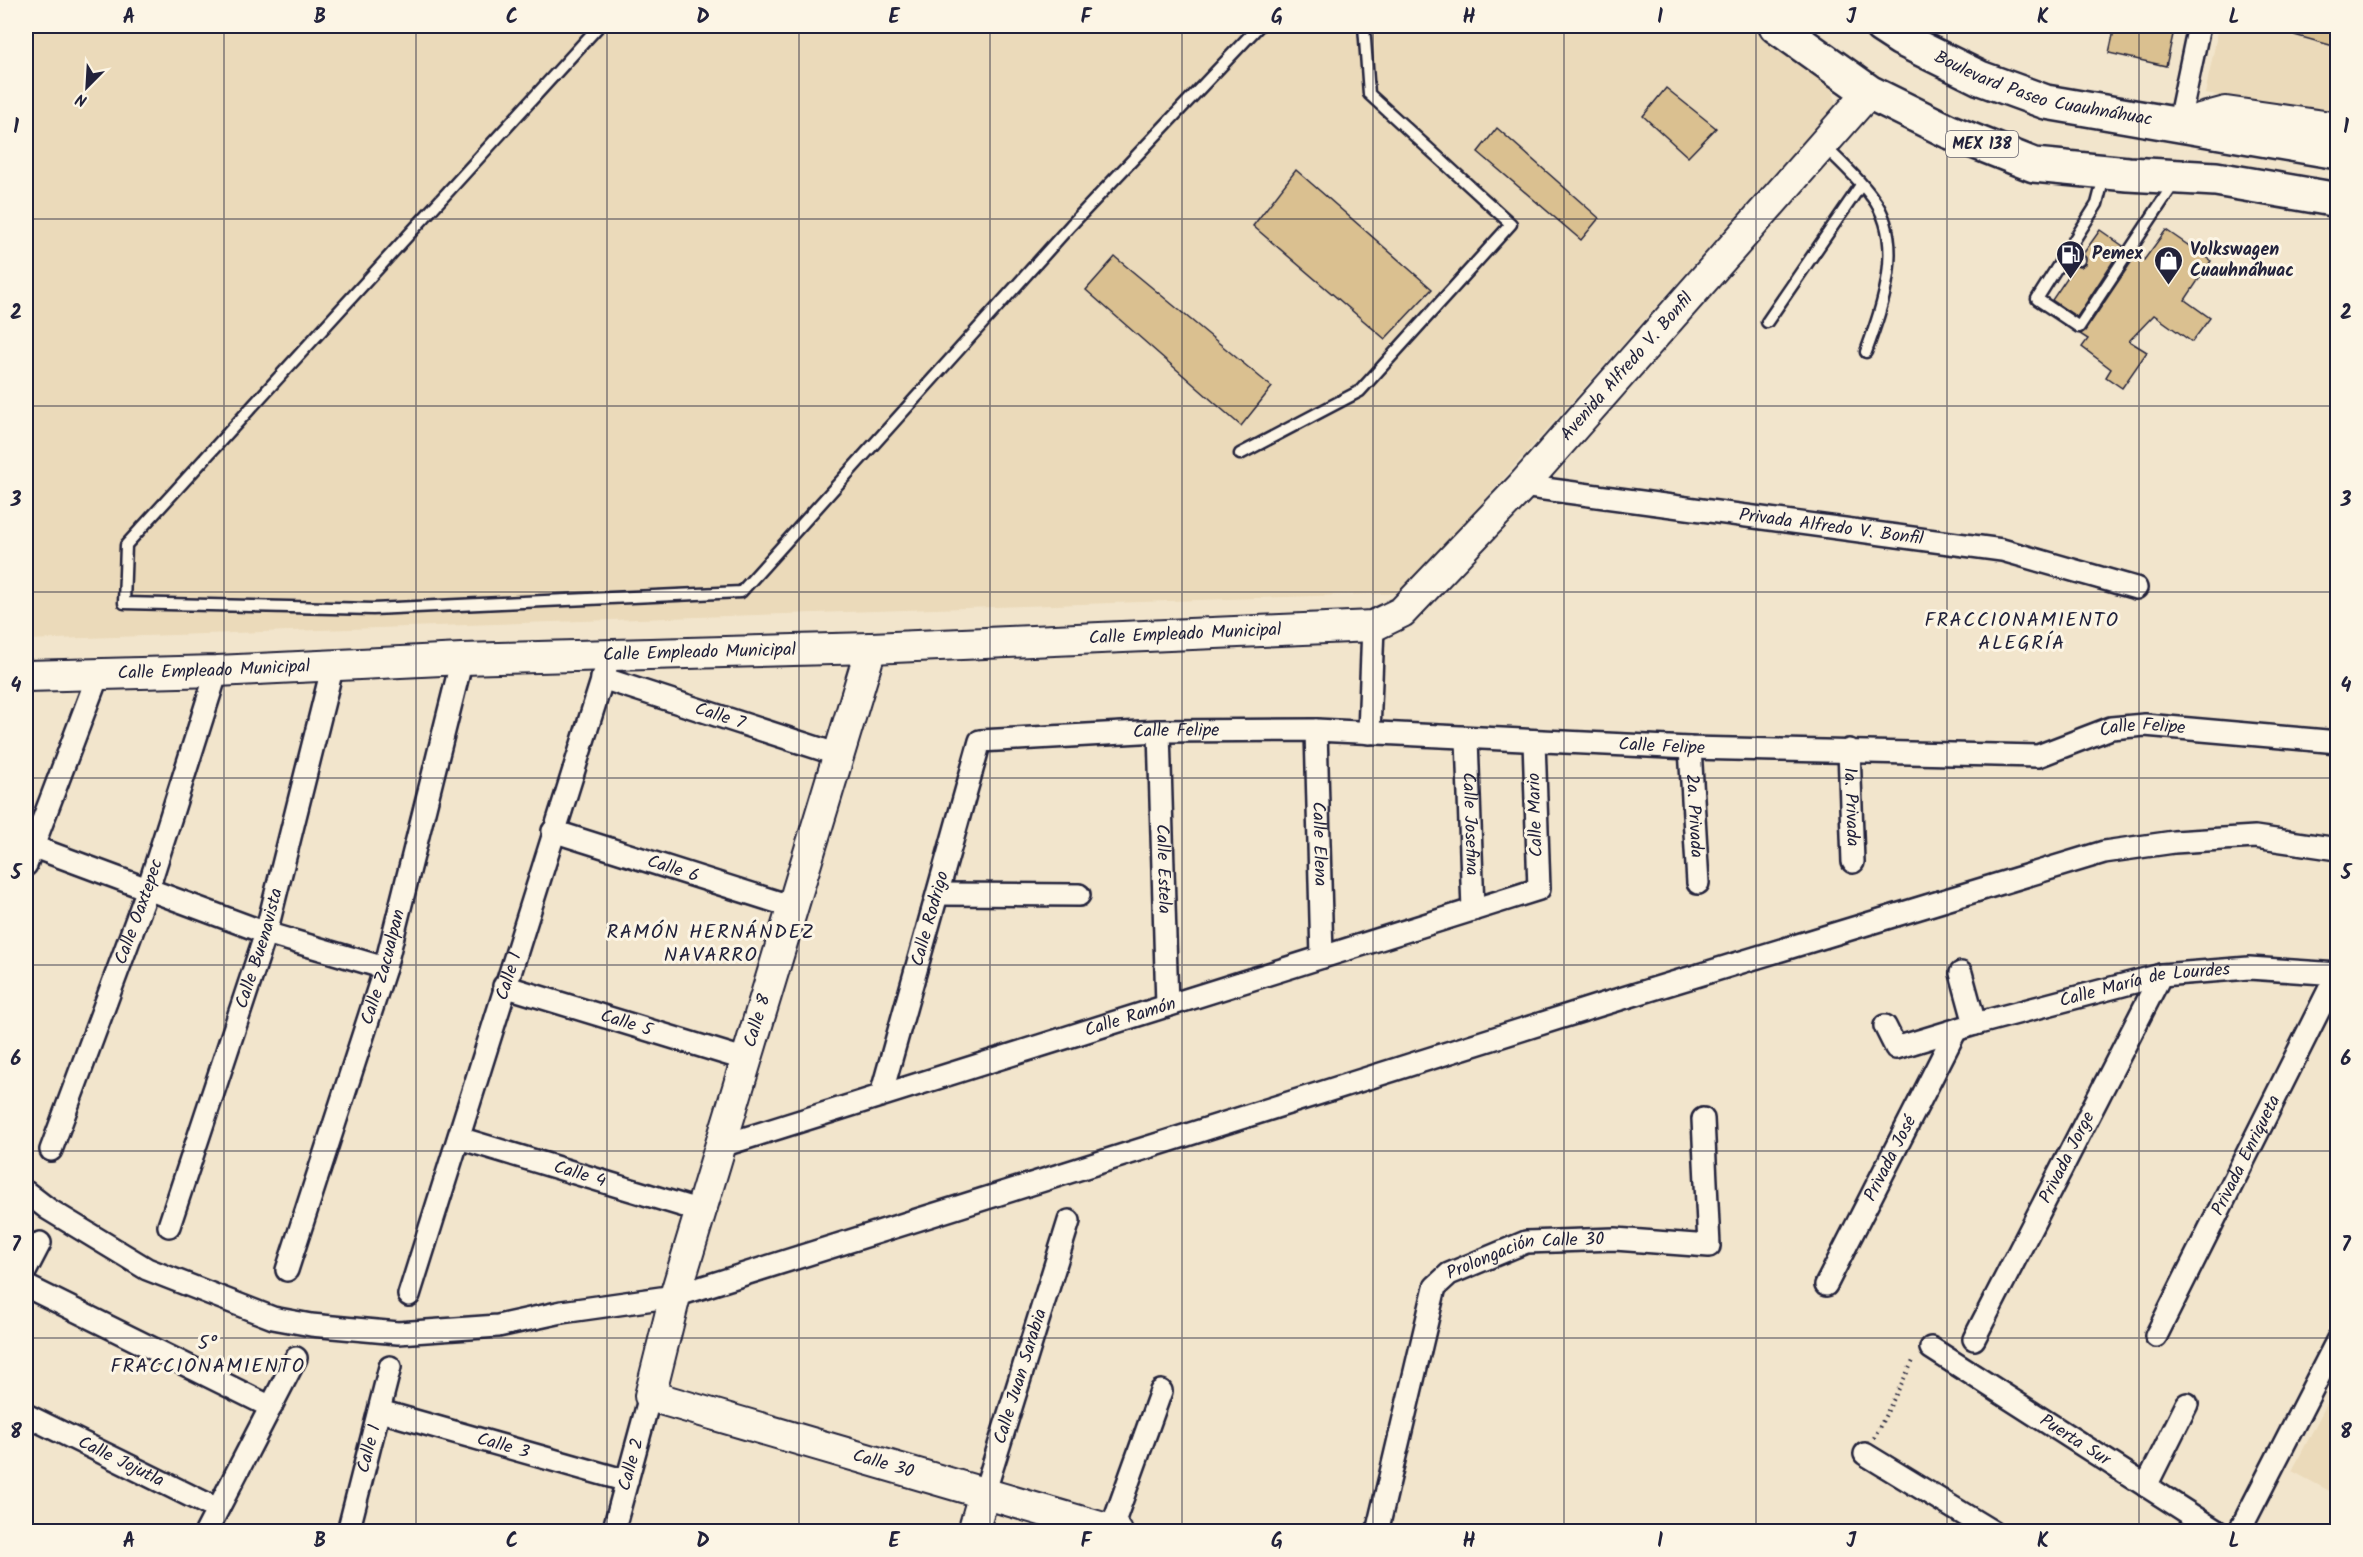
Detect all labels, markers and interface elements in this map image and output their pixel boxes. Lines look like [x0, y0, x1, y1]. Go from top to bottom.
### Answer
text: A [123, 2, 135, 34]
text: B [314, 2, 326, 34]
text: C [506, 2, 518, 34]
text: D [696, 2, 710, 34]
text: E [888, 2, 900, 34]
text: F [1081, 2, 1093, 34]
text: G [1271, 2, 1283, 34]
text: H [1462, 2, 1476, 34]
text: I [1657, 2, 1663, 34]
text: J [1846, 2, 1857, 34]
text: K [2037, 2, 2049, 34]
text: L [2229, 2, 2239, 34]
street label: Boulevard Paseo Cuauhnáhuac [1929, 43, 2155, 134]
north arrow [57, 57, 117, 117]
text: N [72, 86, 91, 113]
text: 1 [13, 112, 19, 144]
text: 1 [2343, 112, 2349, 144]
road number: MEX 138 [1946, 131, 2018, 157]
place label: Volkswagen Cuauhnáhuac [2190, 236, 2294, 286]
fuel station icon: Pemex [2055, 238, 2087, 280]
place label: Pemex [2092, 240, 2143, 269]
shop icon: Volkswagen Cuauhnáhuac [2153, 244, 2185, 286]
street label: Avenida Alfredo V. Bonfil [1553, 285, 1701, 448]
text: 2 [10, 298, 22, 330]
text: 2 [2340, 298, 2352, 330]
text: 3 [10, 485, 22, 517]
text: 3 [2340, 485, 2352, 517]
street label: Privada Alfredo V. Bonfil [1737, 501, 1926, 554]
district label: FRACCIONAMIENTO ALEGRÍA [1924, 605, 2120, 660]
street label: Calle Empleado Municipal [1088, 615, 1283, 653]
street label: Calle Empleado Municipal [603, 636, 797, 670]
street label: Calle Empleado Municipal [117, 652, 312, 688]
text: 4 [11, 671, 22, 703]
text: 4 [2341, 671, 2352, 703]
street label: Calle 7 [691, 695, 750, 738]
street label: Calle Felipe [2095, 710, 2187, 746]
street label: Calle Felipe [1132, 716, 1219, 747]
street label: Calle Felipe [1618, 730, 1705, 763]
street label: 1a. Privada [1835, 767, 1867, 847]
street label: Calle Josefina [1454, 772, 1486, 876]
street label: Calle Mario [1520, 772, 1552, 858]
street label: 2a. Privada [1677, 773, 1711, 859]
street label: Calle Elena [1303, 801, 1335, 887]
street label: Calle Estela [1147, 824, 1179, 914]
street label: Calle 6 [643, 847, 703, 891]
street label: Calle Oaxtepec [107, 855, 171, 969]
text: 5 [10, 858, 23, 890]
text: 5 [2340, 858, 2353, 890]
street label: Calle Rodrigo [903, 868, 957, 970]
street label: Calle Buenavista [227, 885, 291, 1013]
street label: Calle Zacualpan [353, 906, 414, 1029]
district label: RAMÓN HERNÁNDEZ NAVARRO [607, 917, 815, 972]
street label: Calle 1 [488, 949, 530, 1004]
street label: Calle María de Lourdes [2056, 955, 2232, 1016]
street label: Calle Ramón [1081, 989, 1180, 1045]
street label: Calle 8 [736, 991, 780, 1051]
street label: Calle 5 [597, 1002, 657, 1045]
text: 6 [11, 1044, 22, 1076]
text: 6 [2341, 1044, 2352, 1076]
street label: Privada Enriqueta [2204, 1090, 2289, 1221]
street label: Privada Jorge [2031, 1106, 2103, 1209]
street label: Privada José [1856, 1110, 1925, 1206]
street label: Calle 4 [550, 1153, 609, 1196]
street label: Prolongación Calle 30 [1442, 1225, 1605, 1288]
text: 7 [11, 1230, 21, 1262]
text: 7 [2341, 1230, 2351, 1262]
street label: Calle Juan Sarabia [986, 1305, 1055, 1448]
district label: 5° FRACCIONAMIENTO [110, 1328, 306, 1383]
street label: Puerta Sur [2034, 1407, 2117, 1474]
text: 8 [10, 1417, 22, 1449]
text: 8 [2340, 1417, 2352, 1449]
street label: Calle 1 [349, 1421, 389, 1476]
street label: Calle 3 [473, 1425, 533, 1467]
street label: Calle Jojutla [73, 1428, 169, 1495]
street label: Calle 2 [610, 1435, 652, 1494]
street label: Calle 30 [849, 1441, 917, 1487]
text: A [123, 1526, 135, 1557]
text: B [314, 1526, 326, 1557]
text: C [506, 1526, 518, 1557]
text: D [696, 1526, 710, 1557]
text: E [888, 1526, 900, 1557]
text: F [1081, 1526, 1093, 1557]
text: G [1271, 1526, 1283, 1557]
text: H [1462, 1526, 1476, 1557]
text: I [1657, 1526, 1663, 1557]
text: J [1846, 1526, 1857, 1557]
text: K [2037, 1526, 2049, 1557]
text: L [2229, 1526, 2239, 1557]

